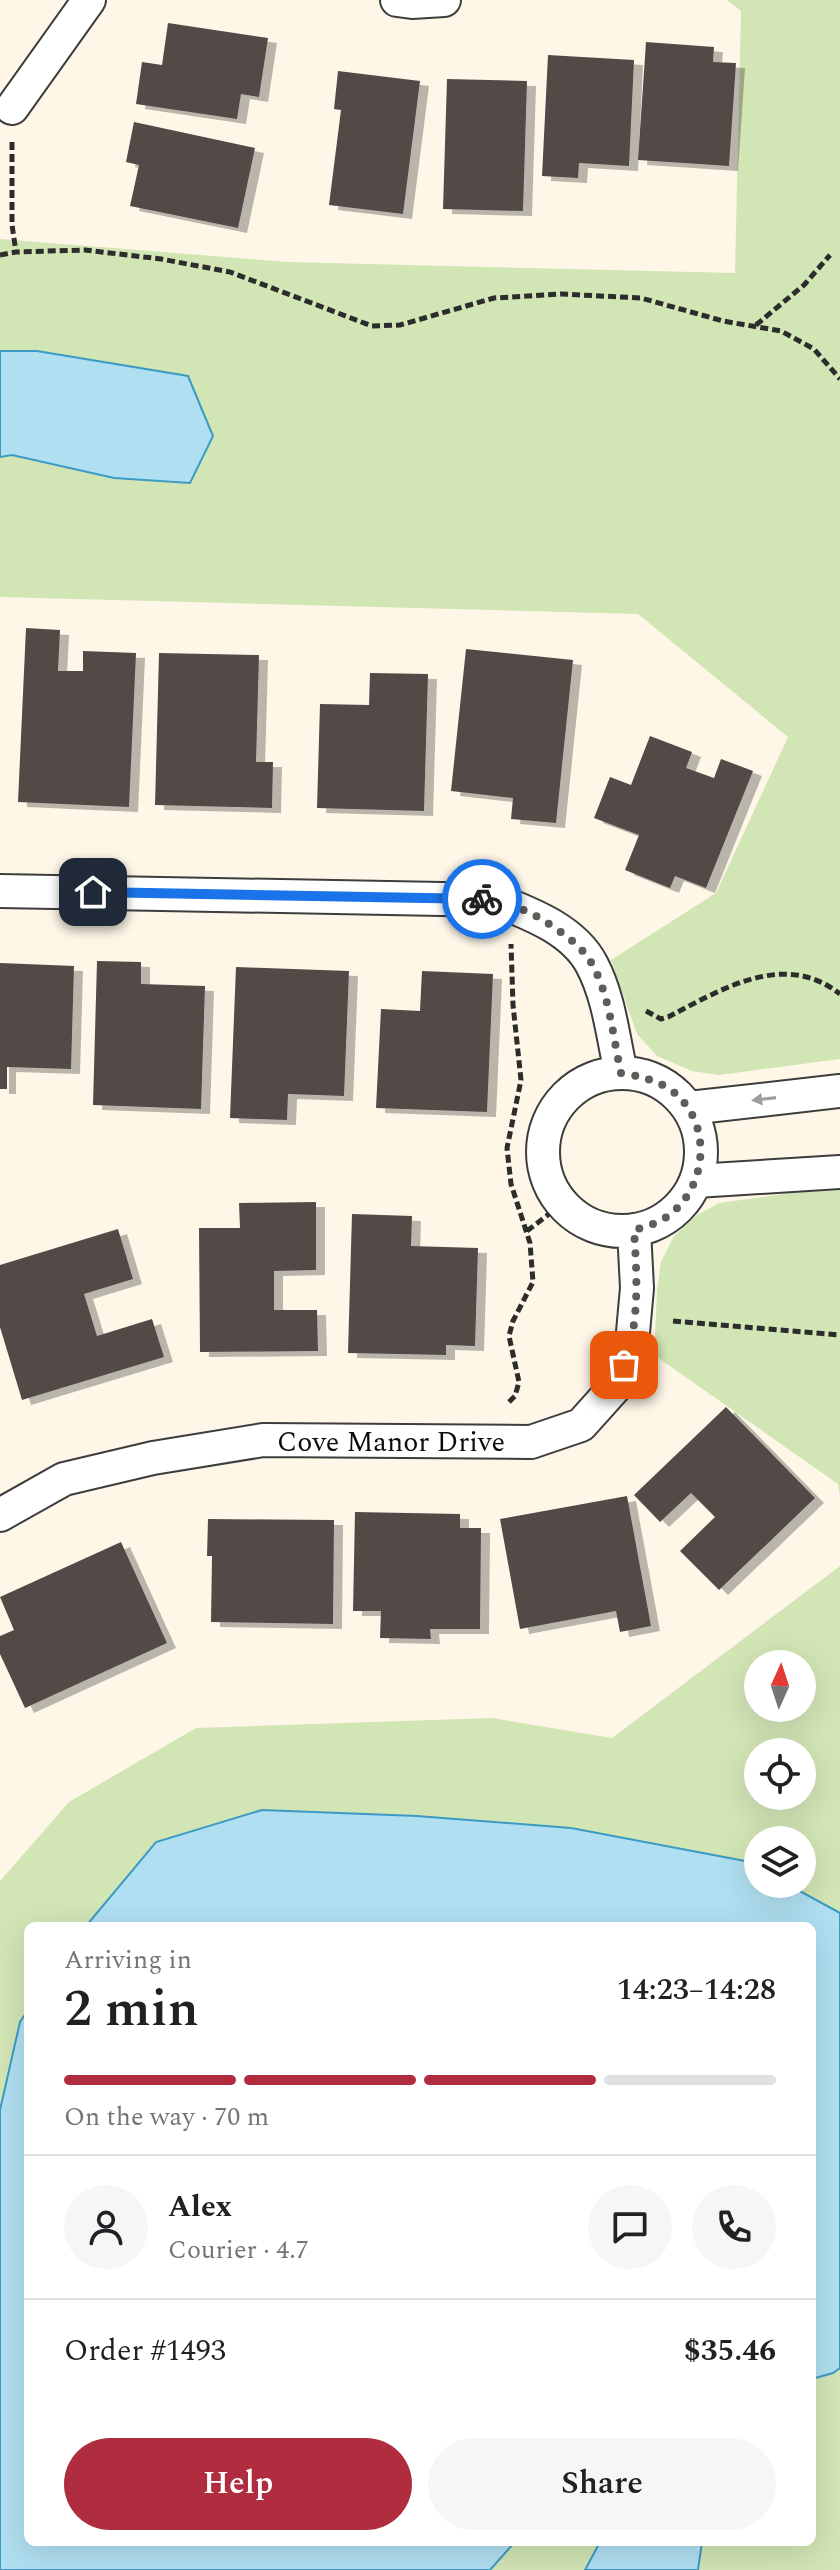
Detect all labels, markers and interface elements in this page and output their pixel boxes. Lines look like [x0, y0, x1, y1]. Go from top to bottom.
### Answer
pin [59, 858, 127, 926]
courier [442, 859, 522, 939]
icon: home [71, 870, 115, 914]
icon: bike [460, 877, 504, 921]
one-way arrow [751, 1093, 776, 1106]
pin [590, 1331, 658, 1399]
icon: bag [602, 1343, 646, 1387]
street label: Cove Manor Drive [277, 1421, 505, 1464]
north arrow [744, 1650, 816, 1722]
map controls [744, 1650, 816, 1898]
button: locate [744, 1738, 816, 1810]
button: layers [744, 1826, 816, 1898]
text: Arriving in [64, 1940, 192, 1980]
text: 14:23–14:28 [617, 1967, 776, 2013]
text: 2 min [64, 1970, 199, 2049]
text: On the way · 70 m [64, 2097, 269, 2137]
text: Alex [168, 2184, 232, 2230]
button: person [64, 2185, 148, 2269]
button: chat [588, 2185, 672, 2269]
button: phone [692, 2185, 776, 2269]
text: Courier · 4.7 [168, 2230, 309, 2270]
text: Order #1493 [64, 2328, 226, 2374]
text: $35.46 [684, 2328, 776, 2374]
button: Help [64, 2438, 412, 2530]
button: Share [428, 2438, 776, 2530]

